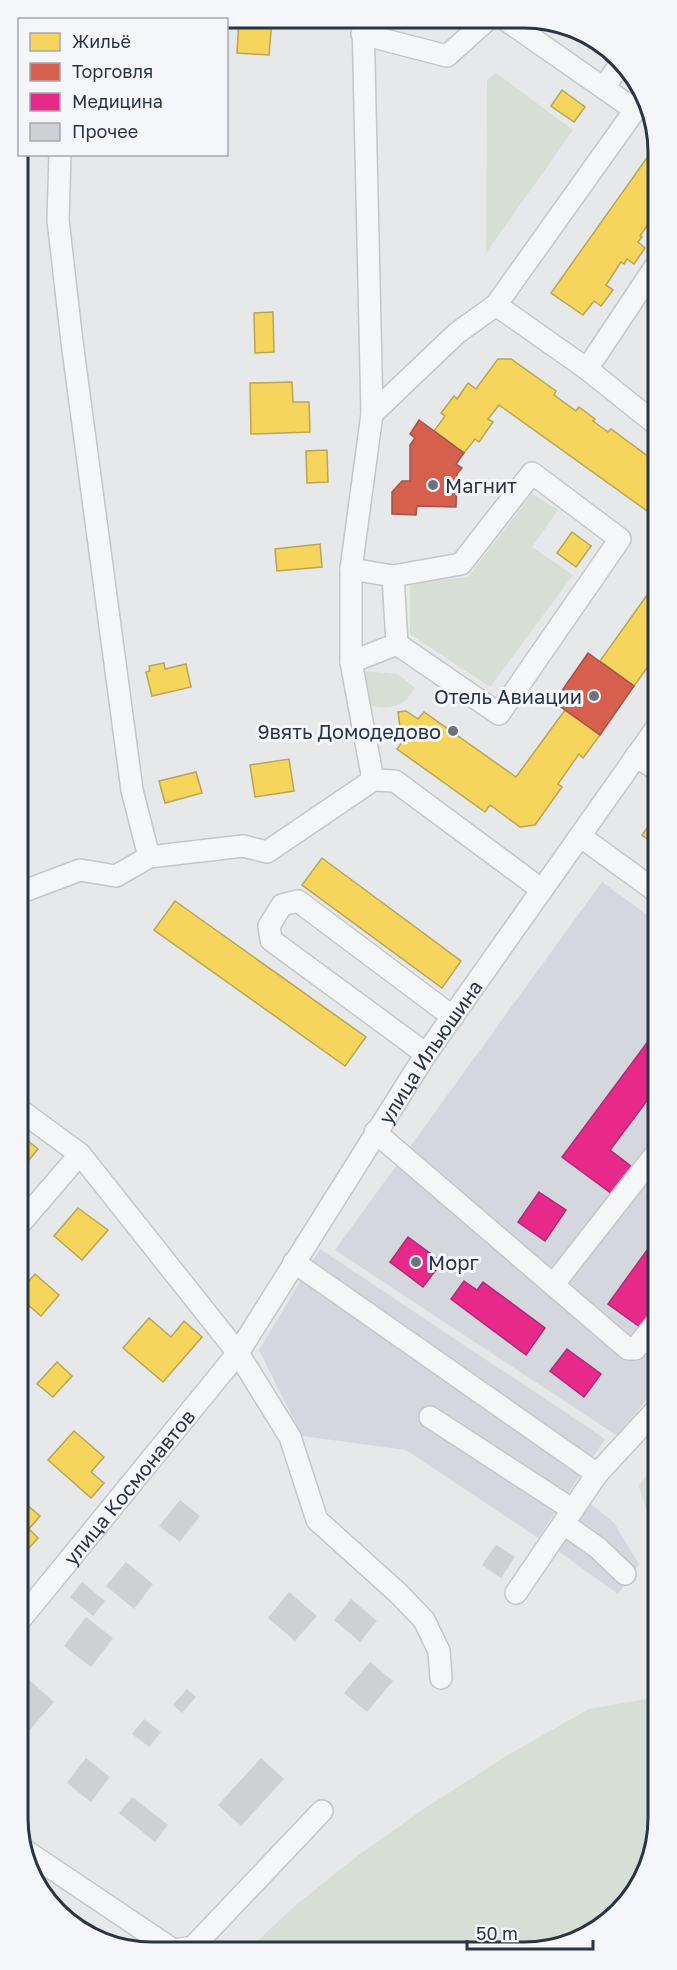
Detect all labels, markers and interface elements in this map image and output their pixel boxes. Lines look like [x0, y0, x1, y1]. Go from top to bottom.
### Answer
legend [18, 18, 228, 156]
text: Жильё [72, 30, 131, 52]
text: Торговля [72, 60, 153, 82]
text: Медицина [72, 90, 163, 112]
text: Прочее [72, 120, 138, 142]
place label: Магнит [445, 473, 517, 497]
marker: Магнит [426, 478, 440, 492]
place label: Отель Авиации [434, 684, 582, 708]
marker: Отель Авиации [587, 689, 601, 703]
place label: 9вять Домодедово [257, 719, 441, 743]
marker: 9вять Домодедово [446, 724, 460, 738]
street label: улица Ильюшина [373, 975, 487, 1128]
place label: Морг [428, 1250, 479, 1274]
marker: Морг [409, 1255, 423, 1269]
street label: улица Космонавтов [58, 1404, 199, 1570]
scale bar [467, 1913, 593, 1951]
text: 50 m [476, 1922, 518, 1944]

